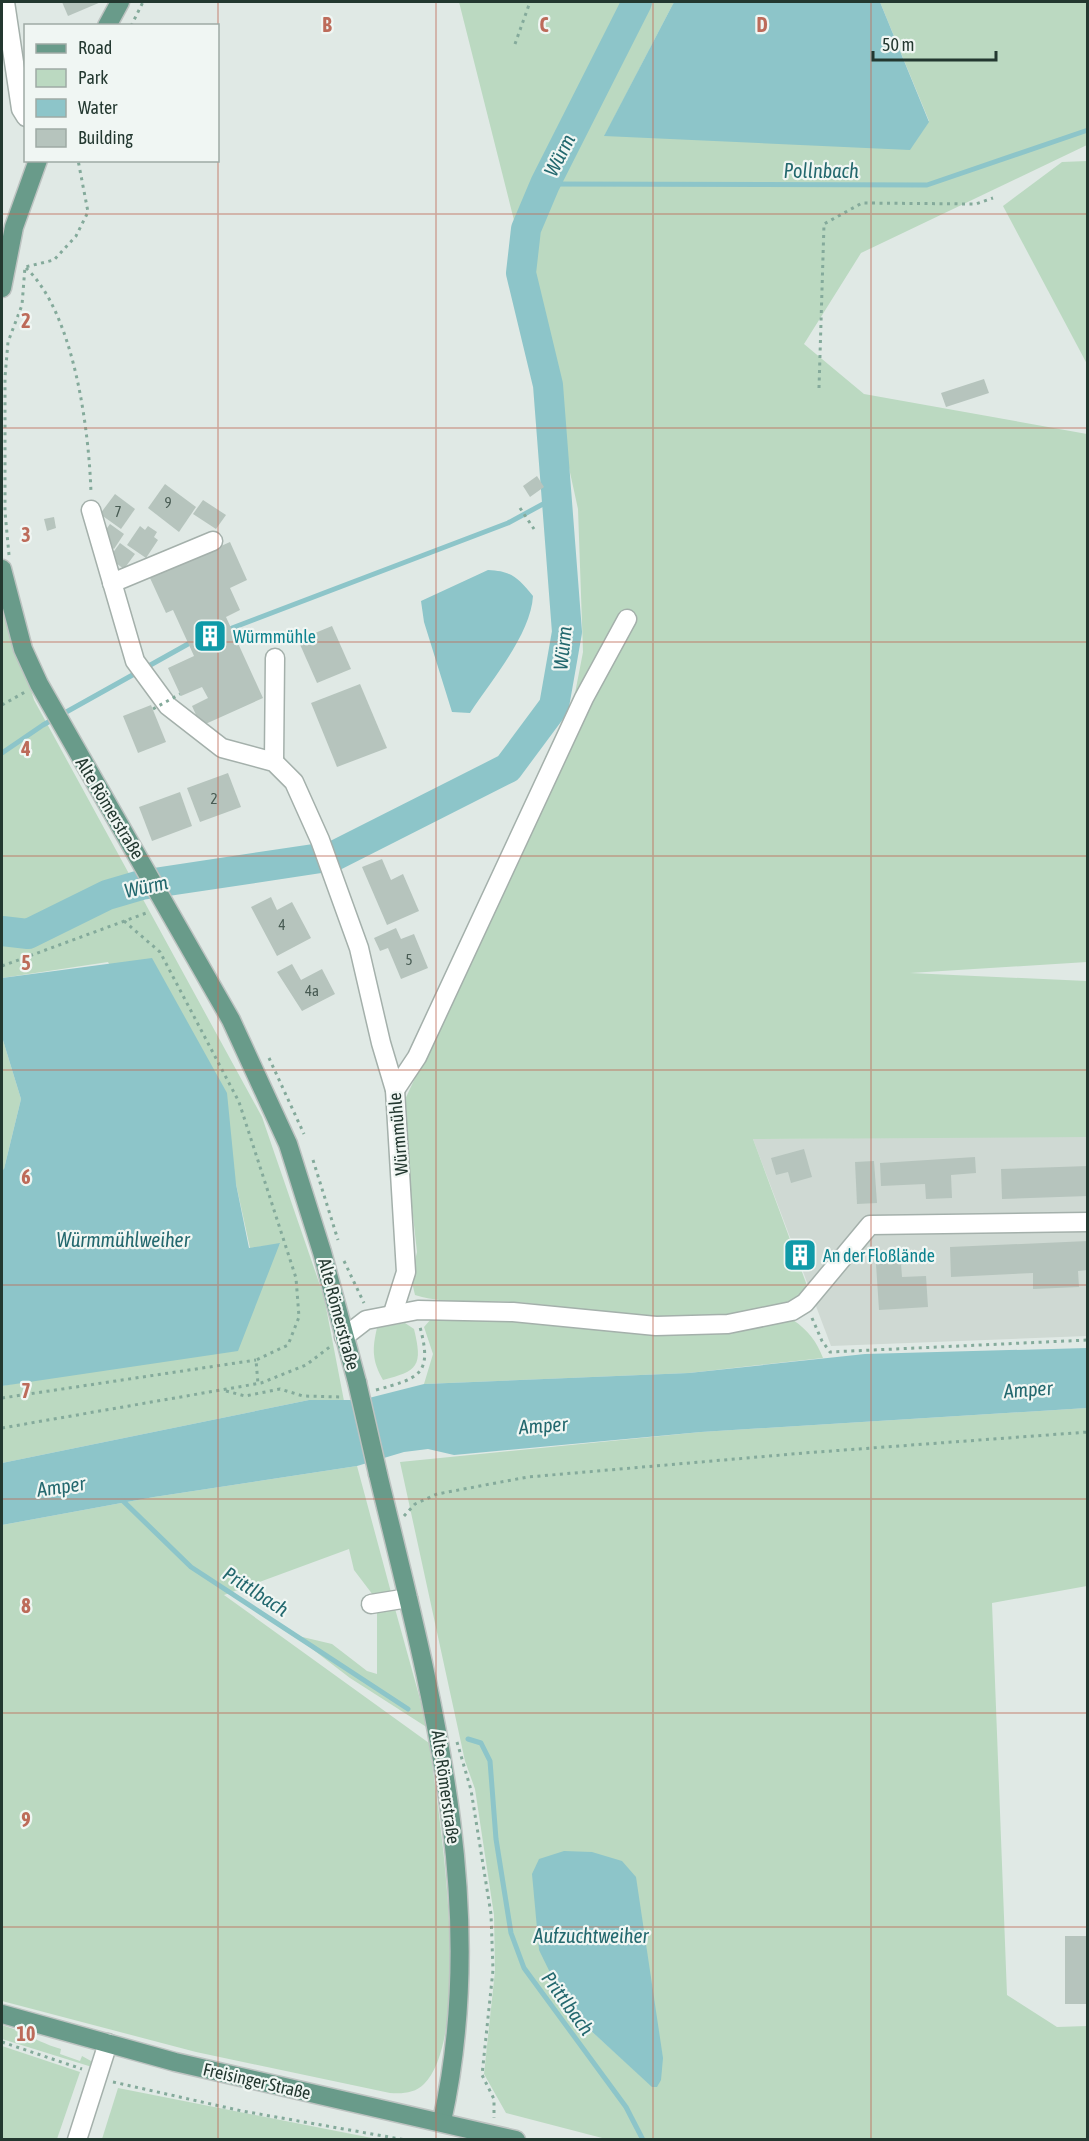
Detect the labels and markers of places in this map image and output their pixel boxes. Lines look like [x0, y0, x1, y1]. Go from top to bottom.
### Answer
building icon: Würmmühle [192, 618, 228, 654]
place label: Würmmühle [233, 626, 316, 647]
building icon: An der Floßlände [782, 1237, 818, 1273]
place label: An der Floßlände [823, 1245, 935, 1266]

